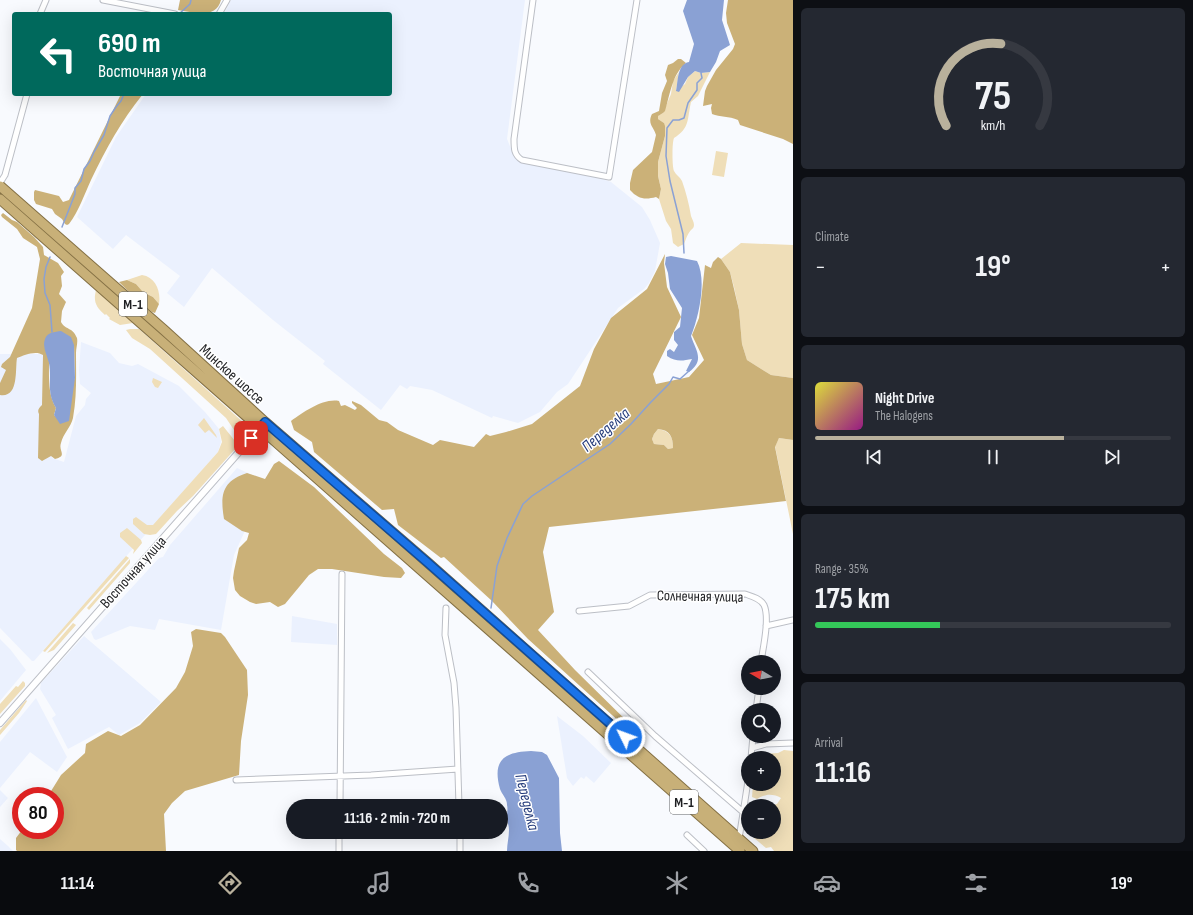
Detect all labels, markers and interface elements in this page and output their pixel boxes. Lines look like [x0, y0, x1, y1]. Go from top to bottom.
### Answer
text: 690 m [98, 27, 161, 60]
icon: left [32, 28, 84, 80]
text: Восточная улица [98, 61, 206, 82]
text: 75 [975, 72, 1011, 121]
text: km/h [981, 117, 1005, 134]
text: Climate [815, 229, 849, 245]
text: 19° [975, 249, 1011, 285]
text: − [815, 254, 826, 281]
text: + [1160, 254, 1171, 281]
road number: М-1 [119, 292, 147, 316]
street label: Минское шоссе [195, 340, 268, 409]
text: Night Drive [875, 389, 934, 408]
water label: Переделка [578, 404, 634, 456]
text: The Halogens [875, 408, 933, 424]
pin [234, 421, 268, 455]
icon: arrive [240, 427, 262, 449]
icon: previous [863, 446, 885, 468]
icon: pause [982, 446, 1004, 468]
icon: next [1101, 446, 1123, 468]
street label: Восточная улица [96, 532, 171, 612]
text: Range · 35% [815, 561, 869, 577]
text: 175 km [815, 581, 890, 617]
street label: Солнечная улица [657, 586, 744, 607]
north arrow [741, 655, 781, 695]
map controls [741, 655, 781, 839]
button: search [741, 703, 781, 743]
position arrow [604, 716, 646, 758]
text: Arrival [815, 735, 843, 751]
button: + [741, 751, 781, 791]
text: 11:16 [815, 755, 871, 791]
water label: Переделка [510, 772, 543, 833]
speed limit sign: 80 [12, 787, 64, 839]
road number: М-1 [670, 790, 698, 814]
button: − [741, 799, 781, 839]
text: 11:16 · 2 min · 720 m [344, 809, 450, 828]
icon: directions [216, 869, 244, 897]
icon: music [365, 869, 393, 897]
icon: phone [514, 869, 542, 897]
icon: climate [663, 869, 691, 897]
icon: car [813, 869, 841, 897]
icon: filters [962, 869, 990, 897]
text: 11:14 [61, 873, 94, 894]
text: 19° [1111, 873, 1132, 894]

